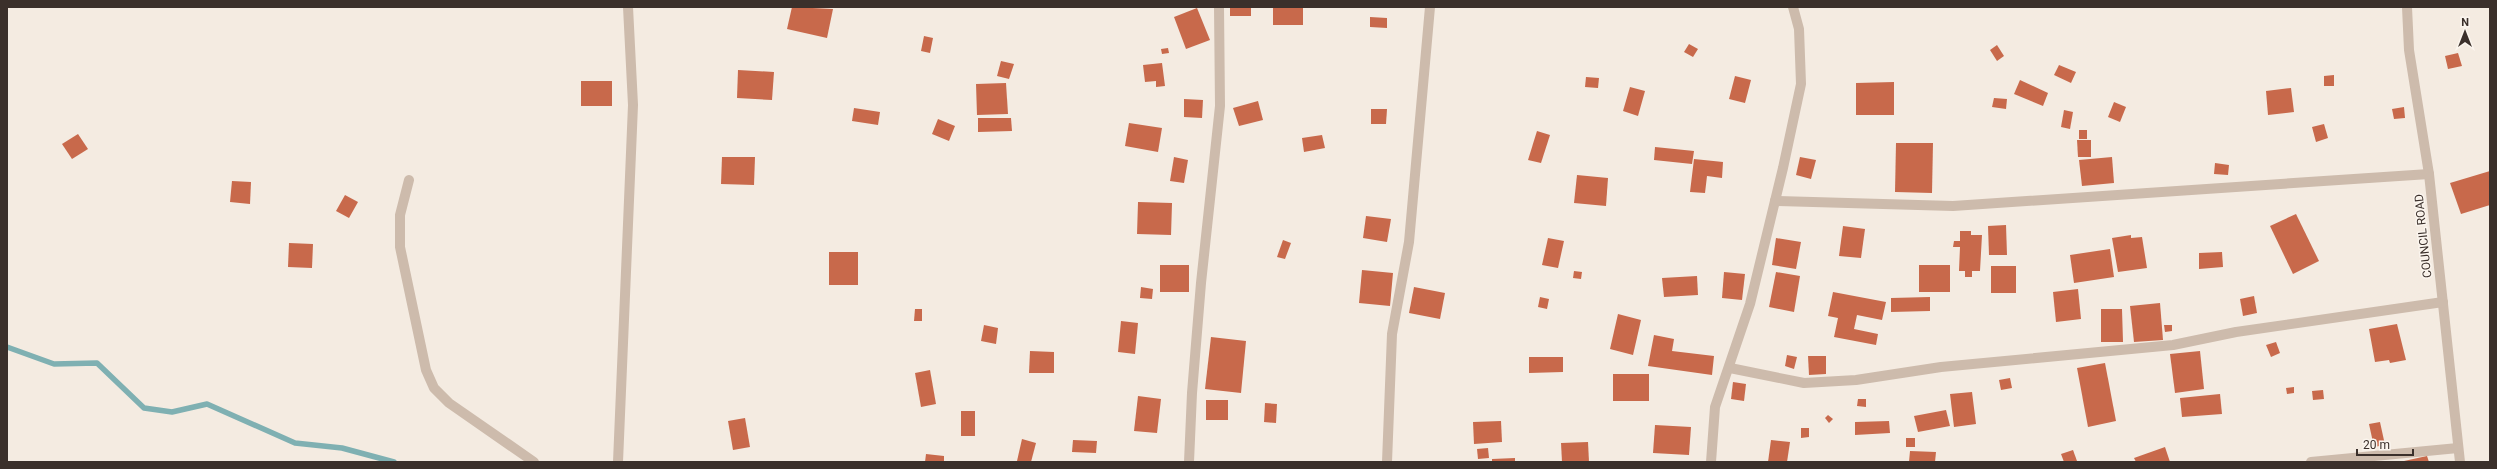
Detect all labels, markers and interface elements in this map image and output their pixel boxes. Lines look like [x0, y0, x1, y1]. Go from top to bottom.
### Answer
north arrow [2445, 12, 2485, 52]
text: N [2461, 16, 2469, 29]
street label: COUNCIL ROAD [2412, 193, 2434, 279]
scale bar [2357, 431, 2413, 457]
text: 20 m [2363, 438, 2390, 452]

